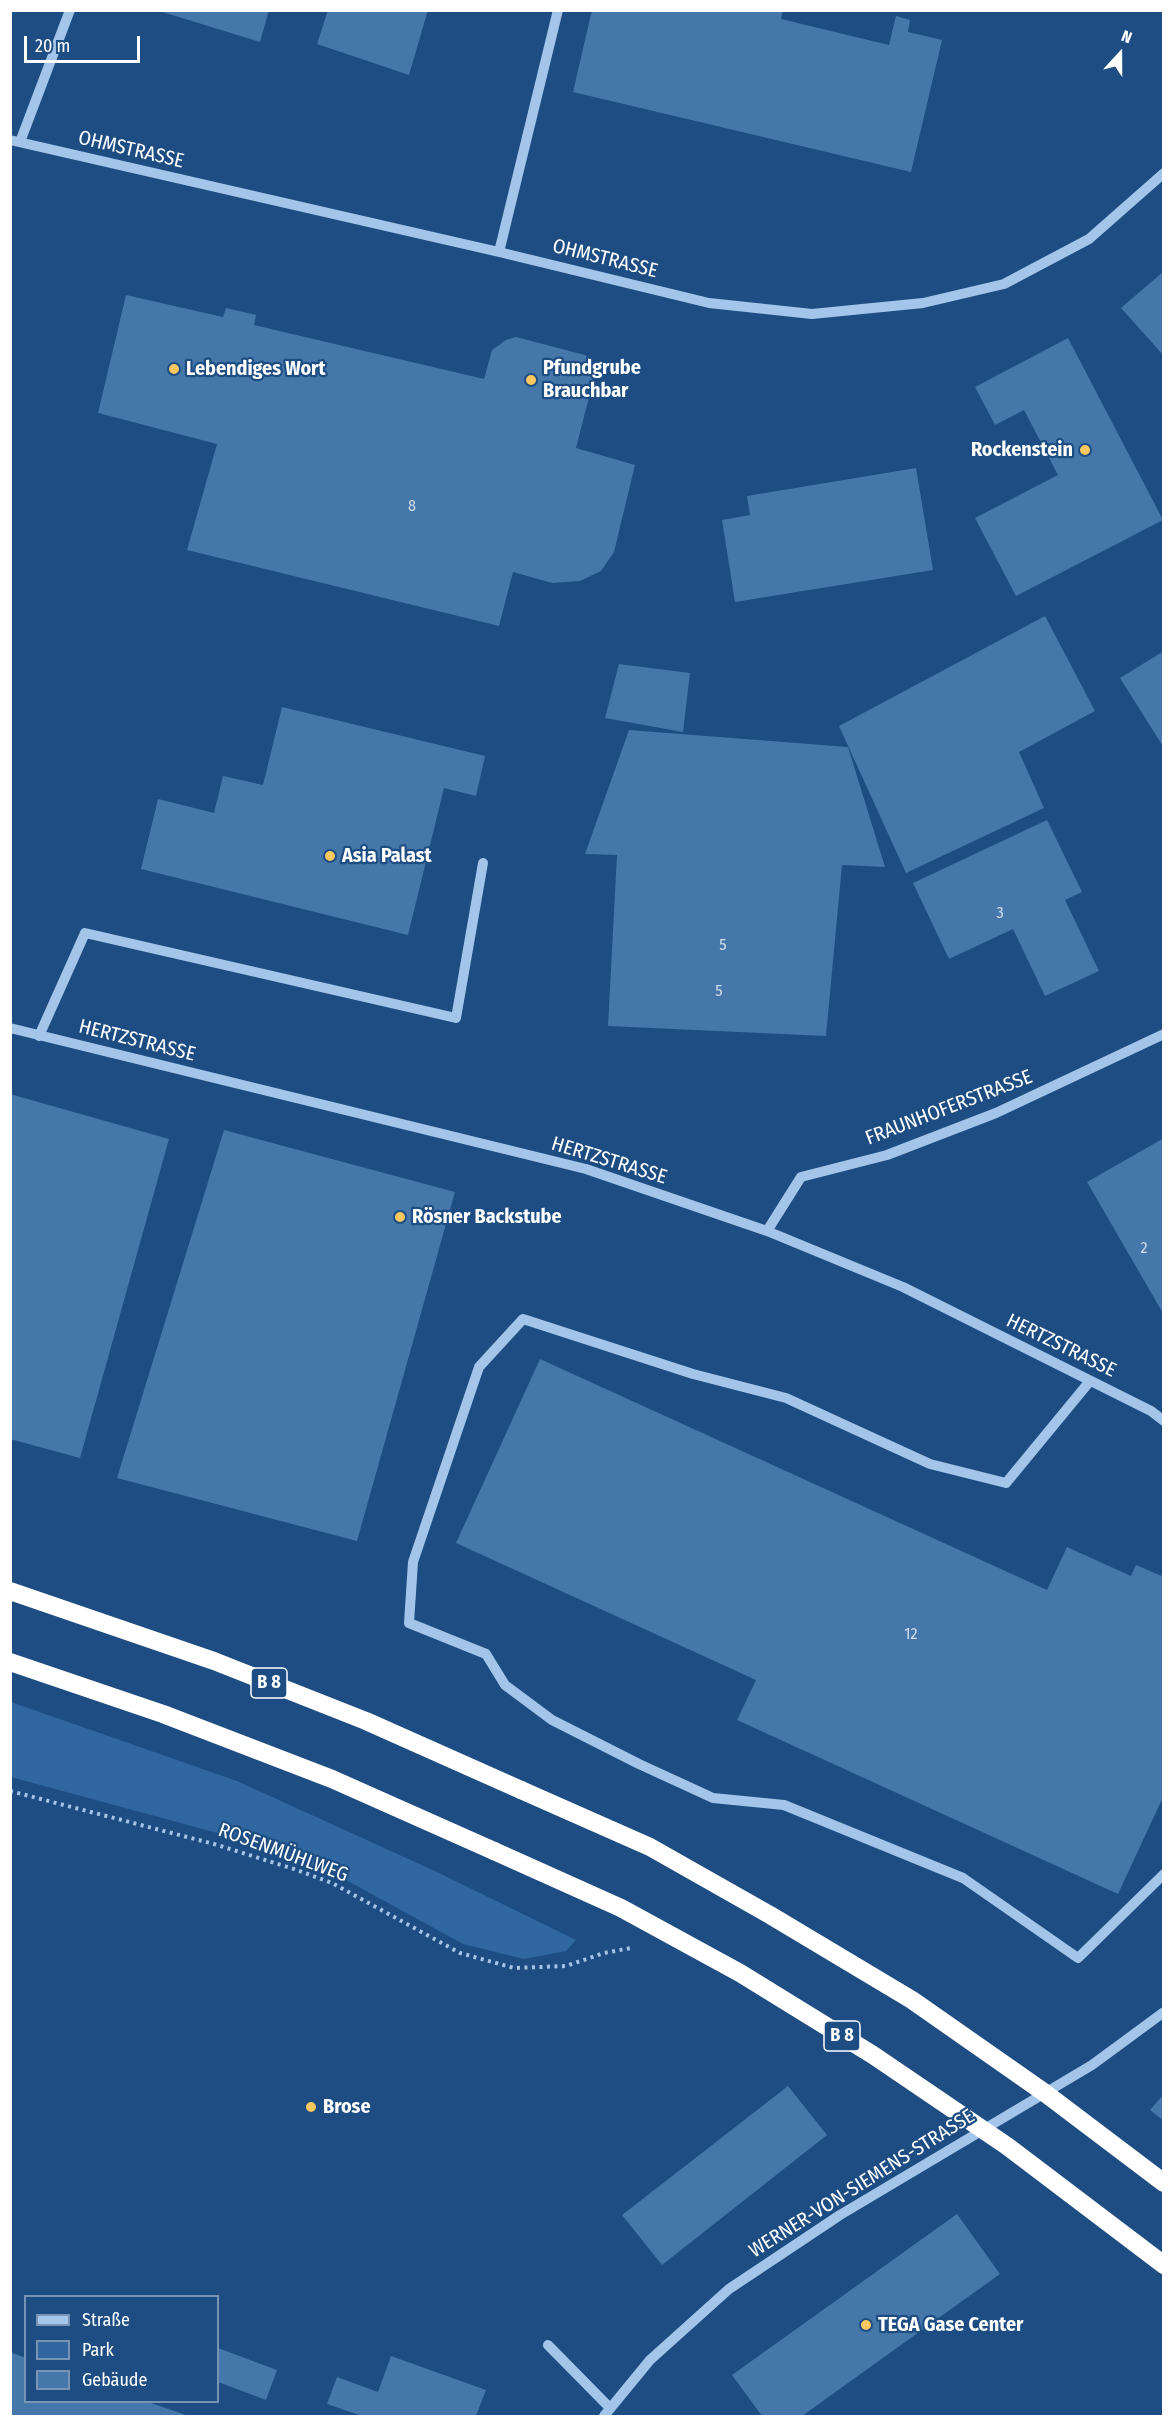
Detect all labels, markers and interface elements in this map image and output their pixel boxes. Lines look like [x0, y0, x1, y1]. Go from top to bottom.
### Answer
scale bar [27, 24, 142, 62]
north arrow [1090, 24, 1150, 84]
text: N [1119, 26, 1135, 47]
text: 20 m [35, 35, 70, 57]
street label: OHMSTRASSE [76, 126, 186, 174]
street label: OHMSTRASSE [550, 234, 660, 284]
place label: Pfundgrube Brauchbar [543, 356, 641, 403]
place label: Lebendiges Wort [186, 357, 325, 381]
marker: Lebendiges Wort [167, 362, 181, 376]
marker: Pfundgrube Brauchbar [524, 373, 538, 387]
place label: Rockenstein [971, 438, 1073, 462]
marker: Rockenstein [1078, 443, 1092, 457]
house number: 8 [408, 497, 416, 517]
place label: Asia Palast [342, 844, 432, 868]
marker: Asia Palast [323, 849, 337, 863]
house number: 3 [996, 904, 1004, 924]
house number: 5 [719, 936, 727, 956]
house number: 5 [715, 982, 723, 1002]
street label: HERTZSTRASSE [76, 1015, 198, 1067]
street label: FRAUNHOFERSTRASSE [862, 1065, 1036, 1151]
street label: HERTZSTRASSE [548, 1132, 670, 1190]
place label: Rösner Backstube [412, 1205, 562, 1229]
marker: Rösner Backstube [393, 1210, 407, 1224]
house number: 2 [1140, 1239, 1148, 1259]
street label: HERTZSTRASSE [1002, 1309, 1120, 1383]
house number: 12 [904, 1625, 918, 1645]
road number: B 8 [251, 1668, 287, 1698]
street label: ROSENMÜHLWEG [215, 1818, 351, 1888]
road number: B 8 [824, 2021, 860, 2051]
place label: Brose [323, 2095, 371, 2119]
marker: Brose [304, 2100, 318, 2114]
street label: WERNER-VON-SIEMENS-STRASSE [745, 2105, 979, 2263]
legend [24, 2295, 219, 2403]
text: Straße [82, 2309, 130, 2331]
place label: TEGA Gase Center [878, 2313, 1023, 2337]
marker: TEGA Gase Center [859, 2318, 873, 2332]
text: Park [82, 2339, 114, 2361]
text: Gebäude [82, 2369, 147, 2391]

